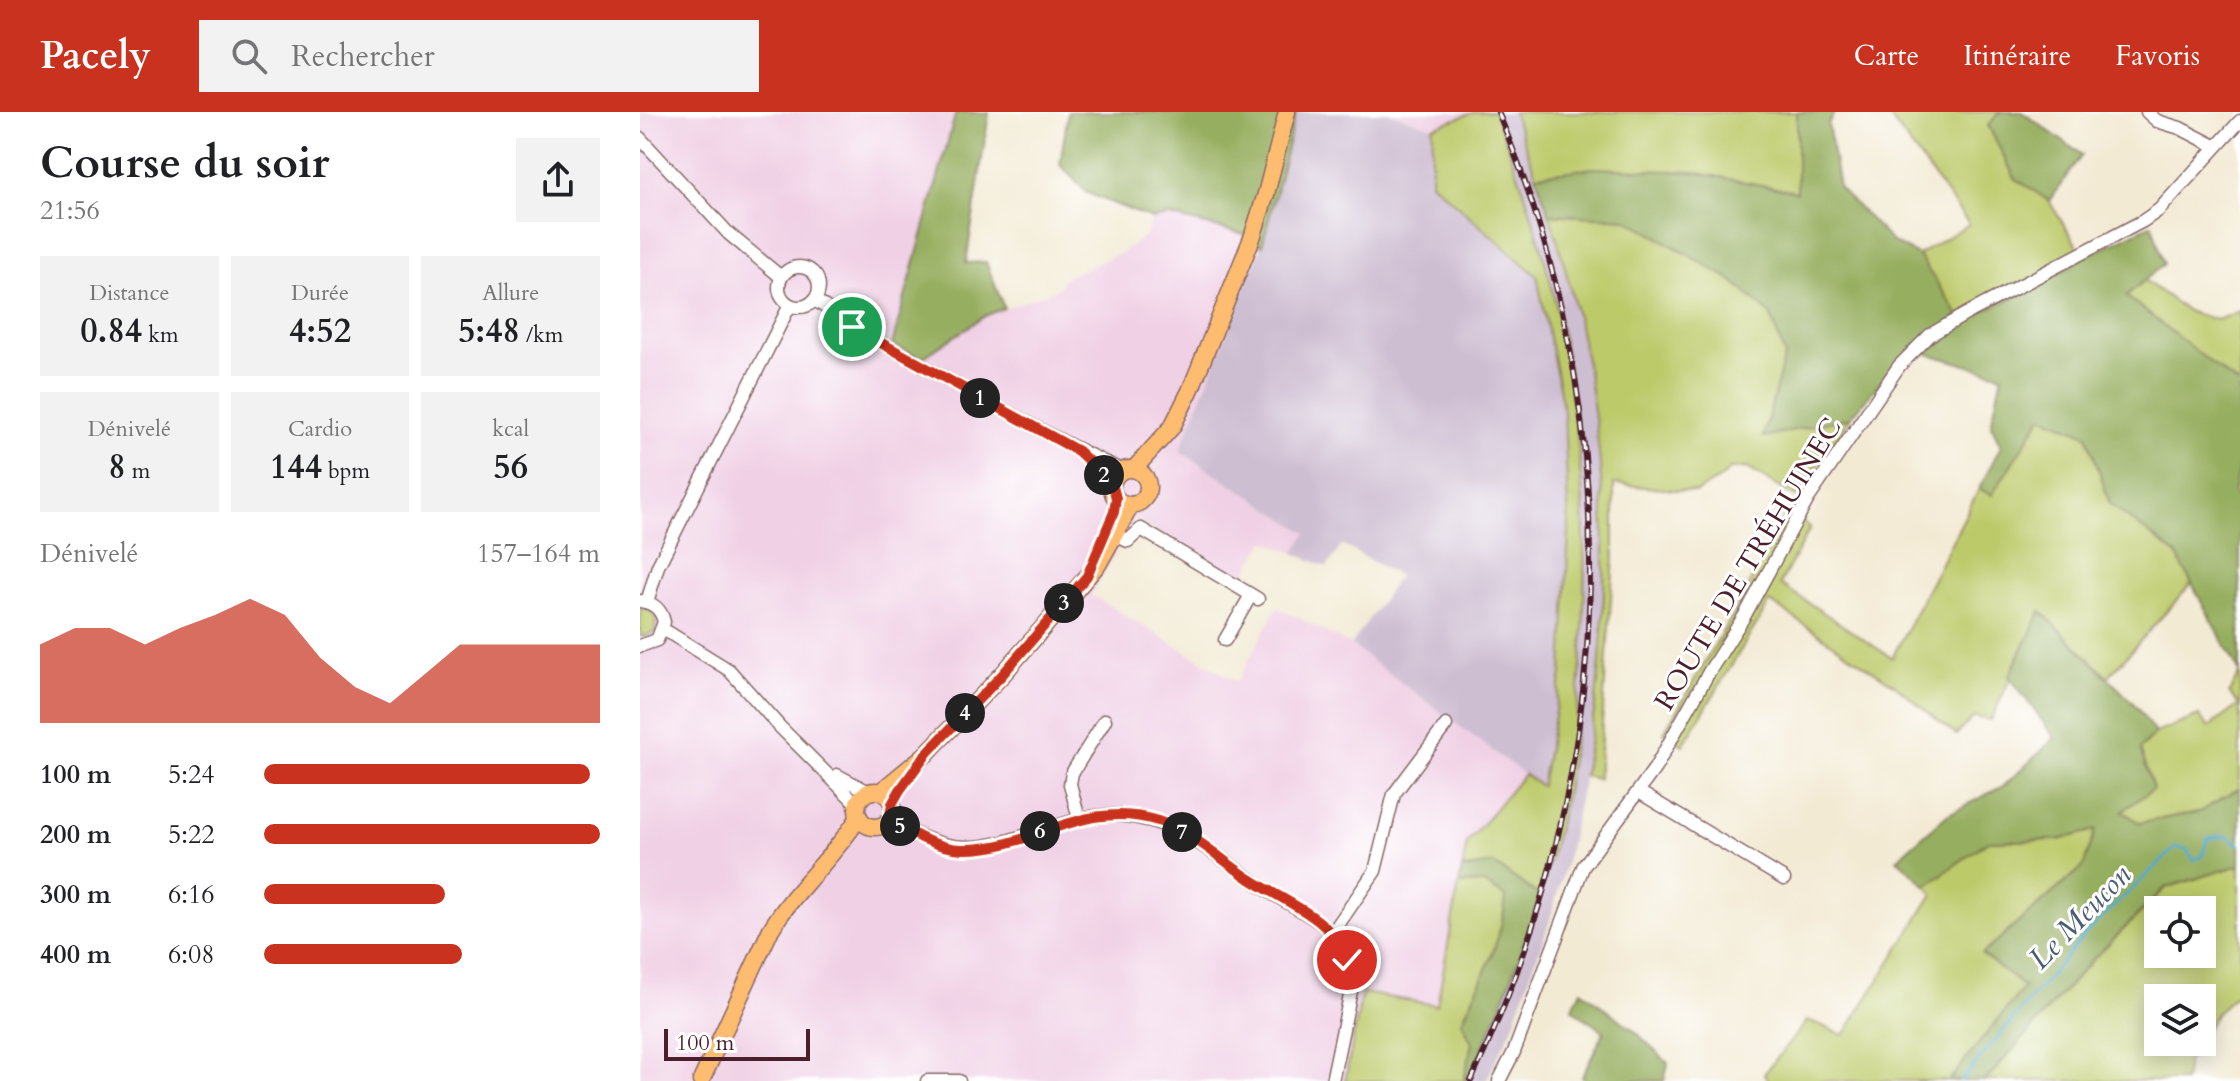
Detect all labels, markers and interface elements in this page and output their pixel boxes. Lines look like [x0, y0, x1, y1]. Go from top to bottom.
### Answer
search box [199, 20, 759, 92]
text: Pacely [40, 30, 151, 82]
icon: search [227, 34, 271, 78]
text: Rechercher [291, 36, 435, 77]
text: Carte [1854, 37, 1919, 75]
text: Itinéraire [1963, 37, 2071, 75]
text: Favoris [2115, 37, 2200, 75]
text: Course du soir [40, 133, 330, 193]
button: share [516, 138, 600, 222]
text: 21:56 [40, 193, 100, 228]
text: Distance [89, 278, 170, 308]
text: Durée [291, 278, 349, 308]
text: Allure [482, 278, 539, 308]
pin [818, 293, 886, 361]
icon: arrive [830, 305, 874, 349]
text: 0.84 [80, 308, 142, 354]
text: 4:52 [289, 308, 351, 354]
text: 5:48 [458, 308, 520, 354]
text: km [142, 320, 179, 350]
text: /km [520, 320, 563, 350]
pin: 1 [960, 378, 1000, 418]
text: 1 [974, 383, 986, 413]
street label: ROUTE DE TRÉHUINEC [1645, 411, 1851, 717]
text: Dénivelé [88, 414, 171, 444]
text: Cardio [288, 414, 352, 444]
text: kcal [492, 414, 529, 444]
text: 8 [108, 444, 126, 490]
text: 144 [270, 444, 322, 490]
text: 56 [493, 444, 528, 490]
pin: 2 [1084, 455, 1124, 495]
text: m [126, 456, 150, 486]
text: bpm [322, 456, 370, 486]
text: 2 [1098, 460, 1110, 490]
text: Dénivelé [40, 536, 138, 571]
text: 157–164 m [477, 536, 600, 571]
pin: 3 [1044, 583, 1084, 623]
text: 3 [1058, 588, 1070, 618]
pin: 4 [945, 693, 985, 733]
text: 4 [959, 698, 971, 728]
text: 100 m [40, 757, 111, 792]
text: 5:24 [168, 757, 215, 792]
pin: 5 [880, 806, 920, 846]
text: 5 [894, 811, 906, 841]
pin: 6 [1020, 811, 1060, 851]
pin: 7 [1162, 812, 1202, 852]
text: 6 [1034, 816, 1046, 846]
text: 200 m [40, 817, 111, 852]
text: 5:22 [168, 817, 215, 852]
text: 7 [1176, 817, 1188, 847]
water label: Le Meucon [2020, 855, 2141, 978]
text: 300 m [40, 877, 111, 912]
text: 6:16 [168, 877, 215, 912]
map controls [2144, 896, 2216, 1056]
button: locate [2144, 896, 2216, 968]
pin [1313, 926, 1381, 994]
text: 400 m [40, 937, 111, 972]
text: 6:08 [168, 937, 215, 972]
icon: check [1325, 938, 1369, 982]
button: layers [2144, 984, 2216, 1056]
scale bar [664, 1025, 810, 1061]
text: 100 m [676, 1028, 734, 1058]

